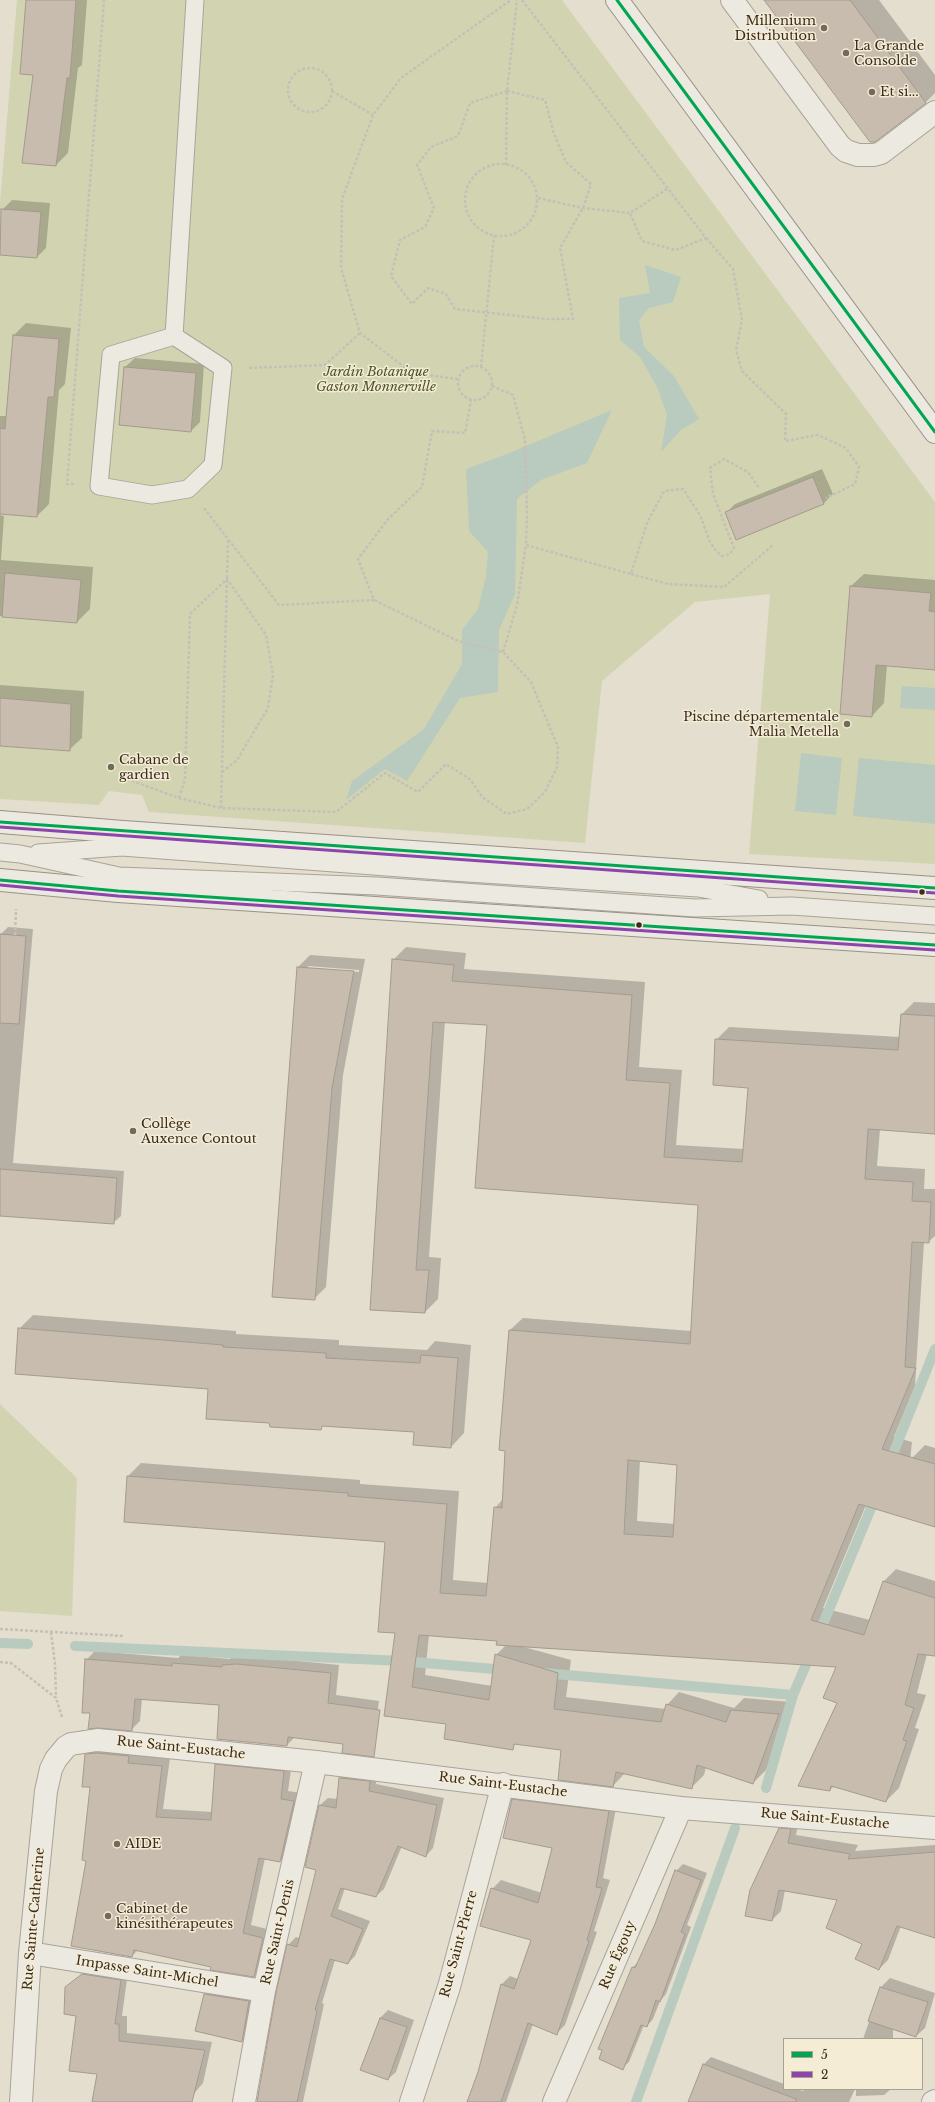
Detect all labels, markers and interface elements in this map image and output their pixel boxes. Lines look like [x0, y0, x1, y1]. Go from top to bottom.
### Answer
place label: Millenium Distribution [735, 13, 816, 44]
marker: Millenium Distribution [819, 23, 829, 33]
place label: La Grande Consolde [854, 38, 924, 69]
marker: La Grande Consolde [841, 48, 851, 58]
place label: Et si... [880, 84, 919, 100]
marker: Et si... [867, 87, 877, 97]
park label: Jardin Botanique Gaston Monnerville [316, 364, 436, 395]
place label: Piscine départementale Malia Metella [683, 709, 839, 740]
marker: Piscine départementale Malia Metella [842, 719, 852, 729]
place label: Cabane de gardien [119, 752, 189, 783]
marker: Cabane de gardien [106, 762, 116, 772]
unlabelled marker [917, 887, 927, 897]
unlabelled marker [634, 920, 644, 930]
place label: Collège Auxence Contout [141, 1116, 257, 1147]
marker: Collège Auxence Contout [128, 1126, 138, 1136]
street label: Rue Saint-Eustache [116, 1733, 246, 1763]
street label: Rue Saint-Eustache [438, 1769, 568, 1801]
street label: Rue Saint-Eustache [760, 1806, 890, 1832]
place label: AIDE [125, 1836, 161, 1852]
marker: AIDE [112, 1839, 122, 1849]
street label: Rue Sainte-Catherine [20, 1847, 48, 1991]
street label: Rue Saint-Denis [258, 1878, 298, 1986]
street label: Rue Saint-Pierre [437, 1889, 481, 1999]
place label: Cabinet de kinésithérapeutes [116, 1901, 233, 1932]
marker: Cabinet de kinésithérapeutes [103, 1911, 113, 1921]
street label: Rue Égouy [597, 1918, 639, 1992]
street label: Impasse Saint-Michel [75, 1953, 219, 1991]
legend [783, 2038, 923, 2090]
text: 5 [821, 2047, 828, 2062]
text: 2 [821, 2067, 828, 2082]

